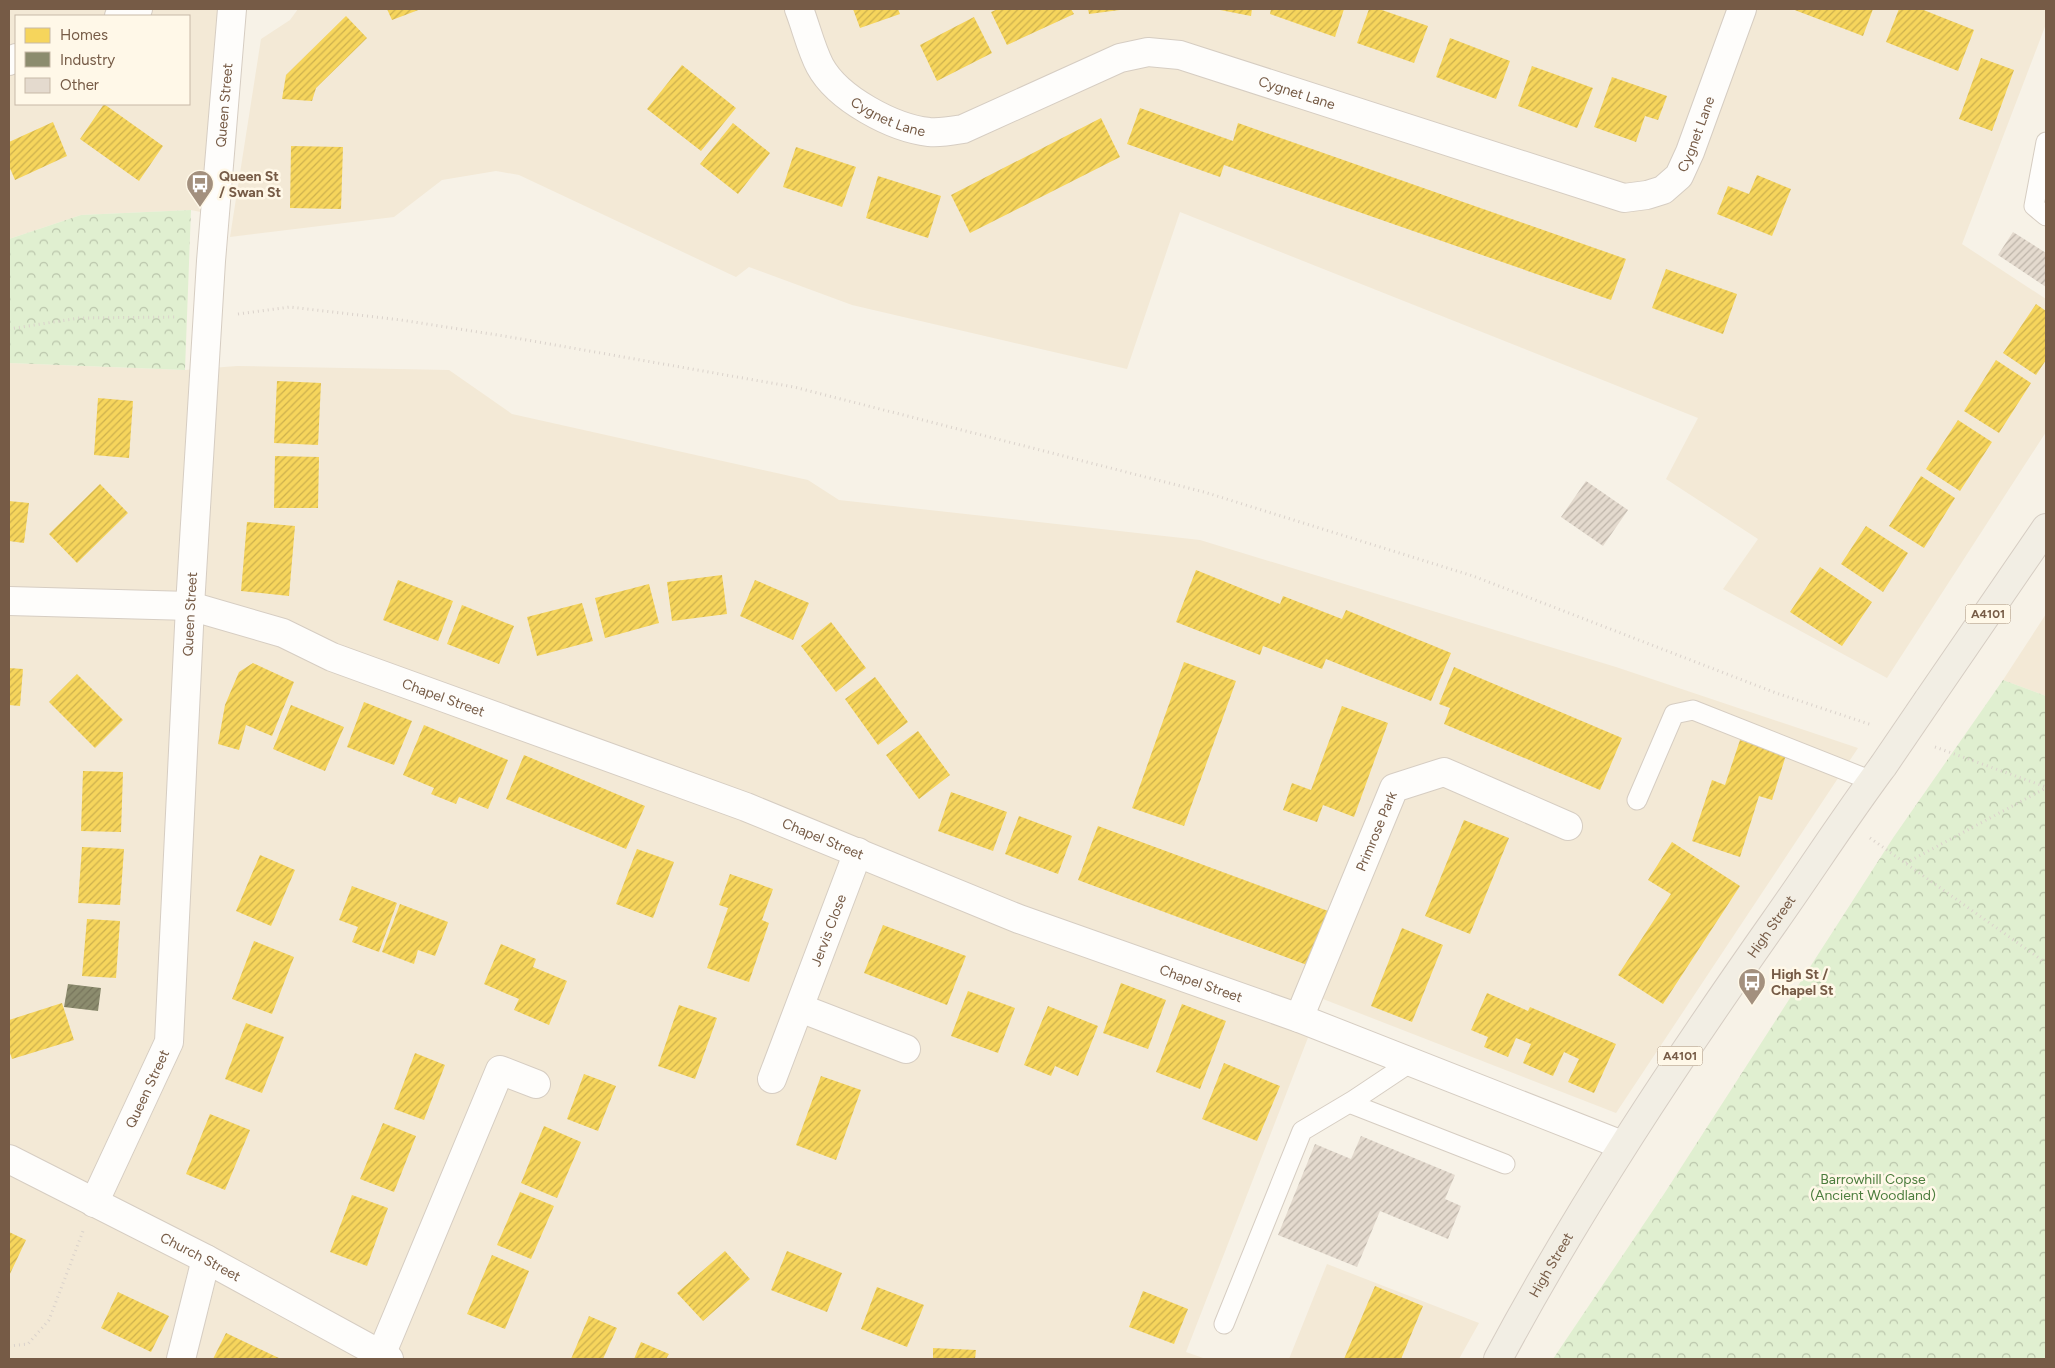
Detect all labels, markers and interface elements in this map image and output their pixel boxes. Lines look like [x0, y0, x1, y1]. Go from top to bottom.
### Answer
legend [15, 15, 190, 105]
text: Homes [60, 26, 108, 44]
text: Industry [60, 51, 115, 69]
street label: Queen Street [212, 62, 236, 148]
street label: Cygnet Lane [1256, 72, 1338, 113]
text: Other [60, 76, 99, 94]
street label: Cygnet Lane [848, 93, 927, 140]
street label: Cygnet Lane [1673, 94, 1718, 175]
place label: Queen St / Swan St [219, 168, 282, 201]
bus stop icon: Queen St / Swan St [185, 169, 215, 208]
street label: Queen Street [179, 571, 201, 657]
road number: A4101 [1966, 604, 2010, 624]
street label: Chapel Street [400, 675, 487, 720]
street label: Primrose Park [1352, 789, 1400, 874]
street label: Chapel Street [780, 814, 866, 863]
street label: Jervis Close [807, 892, 850, 969]
street label: High Street [1743, 892, 1799, 961]
street label: Chapel Street [1157, 961, 1245, 1006]
place label: High St / Chapel St [1771, 966, 1834, 999]
bus stop icon: High St / Chapel St [1737, 967, 1767, 1006]
road number: A4101 [1658, 1046, 1702, 1066]
street label: Queen Street [122, 1047, 173, 1131]
park label: Barrowhill Copse (Ancient Woodland) [1810, 1171, 1936, 1204]
street label: Church Street [157, 1229, 244, 1285]
street label: High Street [1525, 1229, 1577, 1300]

